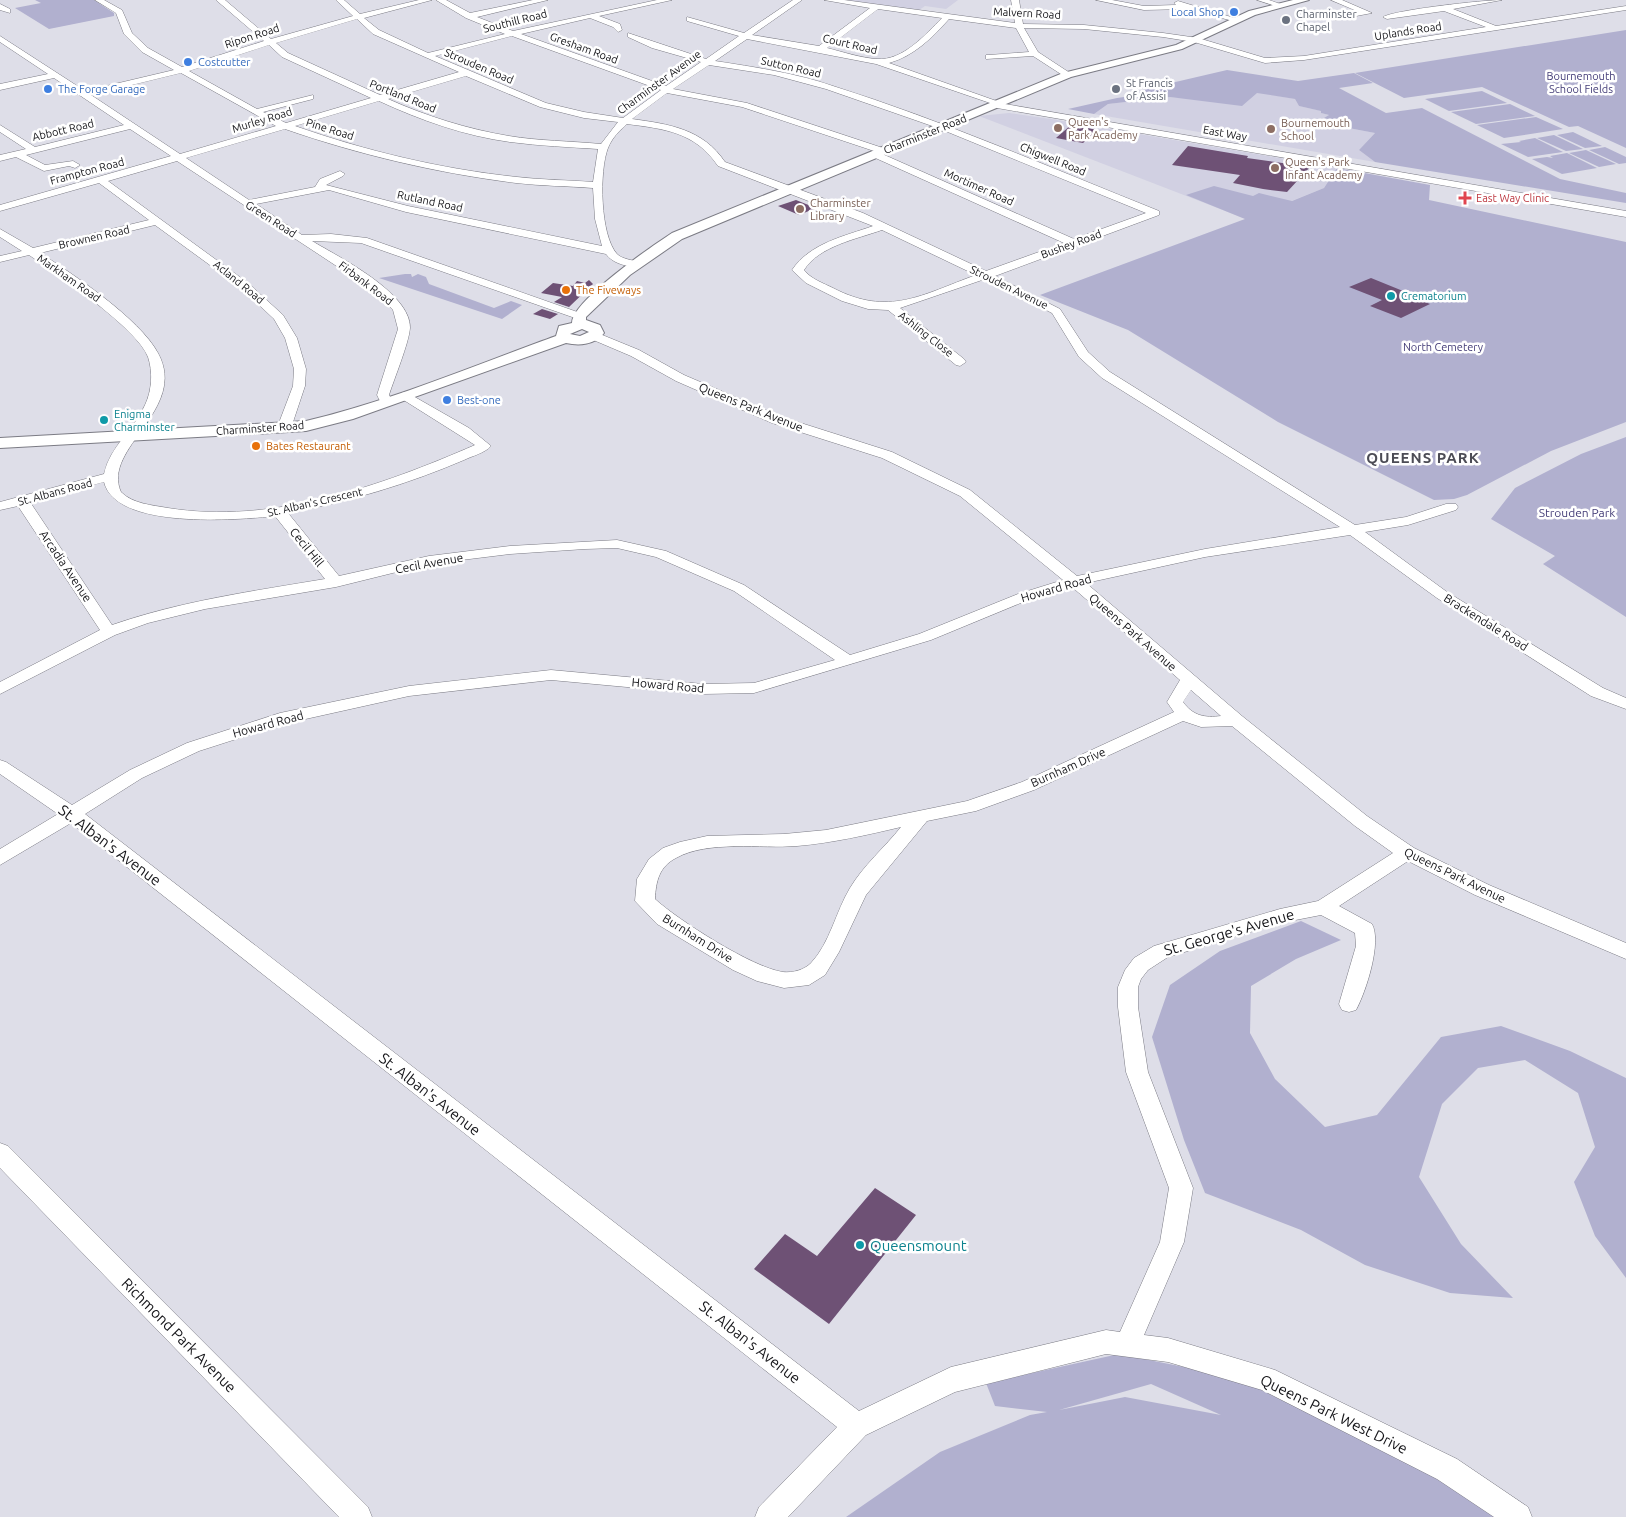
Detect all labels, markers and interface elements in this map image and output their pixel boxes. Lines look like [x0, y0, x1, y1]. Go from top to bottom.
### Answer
street label: Malvern Road [993, 5, 1061, 21]
place label: Local Shop [1171, 6, 1224, 18]
marker: Local Shop [1228, 6, 1240, 18]
street label: Southill Road [482, 7, 548, 35]
place label: Charminster Chapel [1296, 8, 1357, 33]
marker: Charminster Chapel [1280, 14, 1292, 26]
street label: Uplands Road [1374, 20, 1442, 42]
street label: Ripon Road [223, 22, 281, 50]
street label: Gresham Road [548, 30, 620, 66]
street label: Court Road [821, 32, 879, 56]
street label: Strouden Road [443, 46, 515, 86]
street label: Charminster Avenue [615, 48, 703, 116]
street label: Sutton Road [760, 54, 822, 80]
marker: Costcutter [182, 56, 194, 68]
place label: Costcutter [198, 56, 251, 68]
park label: Bournemouth School Fields [1546, 70, 1616, 95]
street label: Portland Road [368, 77, 438, 115]
place label: St Francis of Assisi [1126, 77, 1173, 102]
marker: The Forge Garage [42, 83, 54, 95]
place label: The Forge Garage [58, 83, 145, 95]
marker: St Francis of Assisi [1110, 83, 1122, 95]
street label: Murley Road [231, 105, 293, 135]
street label: Charminster Road [882, 112, 968, 156]
street label: Pine Road [305, 116, 355, 142]
place label: Queen's Park Academy [1068, 116, 1138, 141]
street label: Abbott Road [31, 117, 95, 143]
place label: Bournemouth School [1281, 117, 1350, 142]
marker: Queen's Park Academy [1052, 122, 1064, 134]
street label: East Way [1202, 123, 1249, 143]
marker: Bournemouth School [1265, 123, 1277, 135]
street label: Chigwell Road [1018, 140, 1088, 178]
street label: Frampton Road [49, 155, 125, 187]
place label: Queen's Park Infant Academy [1285, 156, 1363, 181]
marker: Queen's Park Infant Academy [1269, 162, 1281, 174]
street label: Mortimer Road [942, 166, 1016, 208]
street label: Rutland Road [396, 188, 464, 214]
marker: East Way Clinic [1458, 191, 1472, 205]
place label: East Way Clinic [1476, 192, 1549, 204]
place label: Charminster Library [810, 197, 871, 222]
street label: Green Road [244, 198, 298, 240]
marker: Charminster Library [794, 203, 806, 215]
street label: Brownen Road [57, 223, 131, 251]
street label: Bushey Road [1039, 227, 1103, 261]
street label: Markham Road [35, 252, 103, 304]
street label: Acland Road [211, 258, 267, 306]
street label: Firbank Road [337, 259, 395, 307]
street label: Strouden Avenue [968, 263, 1050, 311]
marker: The Fiveways [560, 284, 572, 296]
place label: The Fiveways [576, 284, 641, 296]
marker: Crematorium [1385, 290, 1397, 302]
place label: Crematorium [1401, 290, 1466, 302]
street label: Ashling Close [896, 309, 956, 359]
park label: North Cemetery [1403, 341, 1484, 353]
street label: Queens Park Avenue [697, 380, 805, 434]
marker: Best-one [441, 394, 453, 406]
place label: Best-one [457, 394, 501, 406]
place label: Enigma Charminster [114, 408, 175, 433]
marker: Enigma Charminster [98, 414, 110, 426]
street label: Charminster Road [215, 419, 305, 437]
marker: Bates Restaurant [250, 440, 262, 452]
place label: Bates Restaurant [266, 440, 351, 452]
district label: QUEENS PARK [1366, 449, 1480, 466]
street label: St. Albans Road [17, 476, 93, 508]
street label: St. Alban's Crescent [266, 485, 364, 519]
park label: Strouden Park [1539, 506, 1615, 519]
street label: Cecil Hill [287, 525, 327, 569]
street label: Arcadia Avenue [37, 528, 95, 604]
street label: Cecil Avenue [394, 551, 464, 575]
street label: Howard Road [1019, 572, 1093, 604]
street label: Queens Park Avenue [1087, 591, 1179, 673]
street label: Brackendale Road [1442, 591, 1530, 653]
street label: Howard Road [631, 675, 705, 695]
street label: Howard Road [231, 708, 305, 740]
street label: Burnham Drive [1029, 745, 1107, 789]
street label: St. Alban's Avenue [56, 801, 164, 889]
street label: Queens Park Avenue [1402, 845, 1508, 905]
street label: St. George's Avenue [1162, 905, 1296, 959]
street label: Burnham Drive [660, 911, 736, 965]
street label: St. Alban's Avenue [376, 1049, 484, 1139]
place label: Queensmount [870, 1237, 967, 1254]
marker: Queensmount [854, 1239, 866, 1251]
street label: Richmond Park Avenue [118, 1274, 240, 1396]
street label: St. Alban's Avenue [696, 1297, 804, 1387]
street label: Queens Park West Drive [1258, 1371, 1410, 1457]

